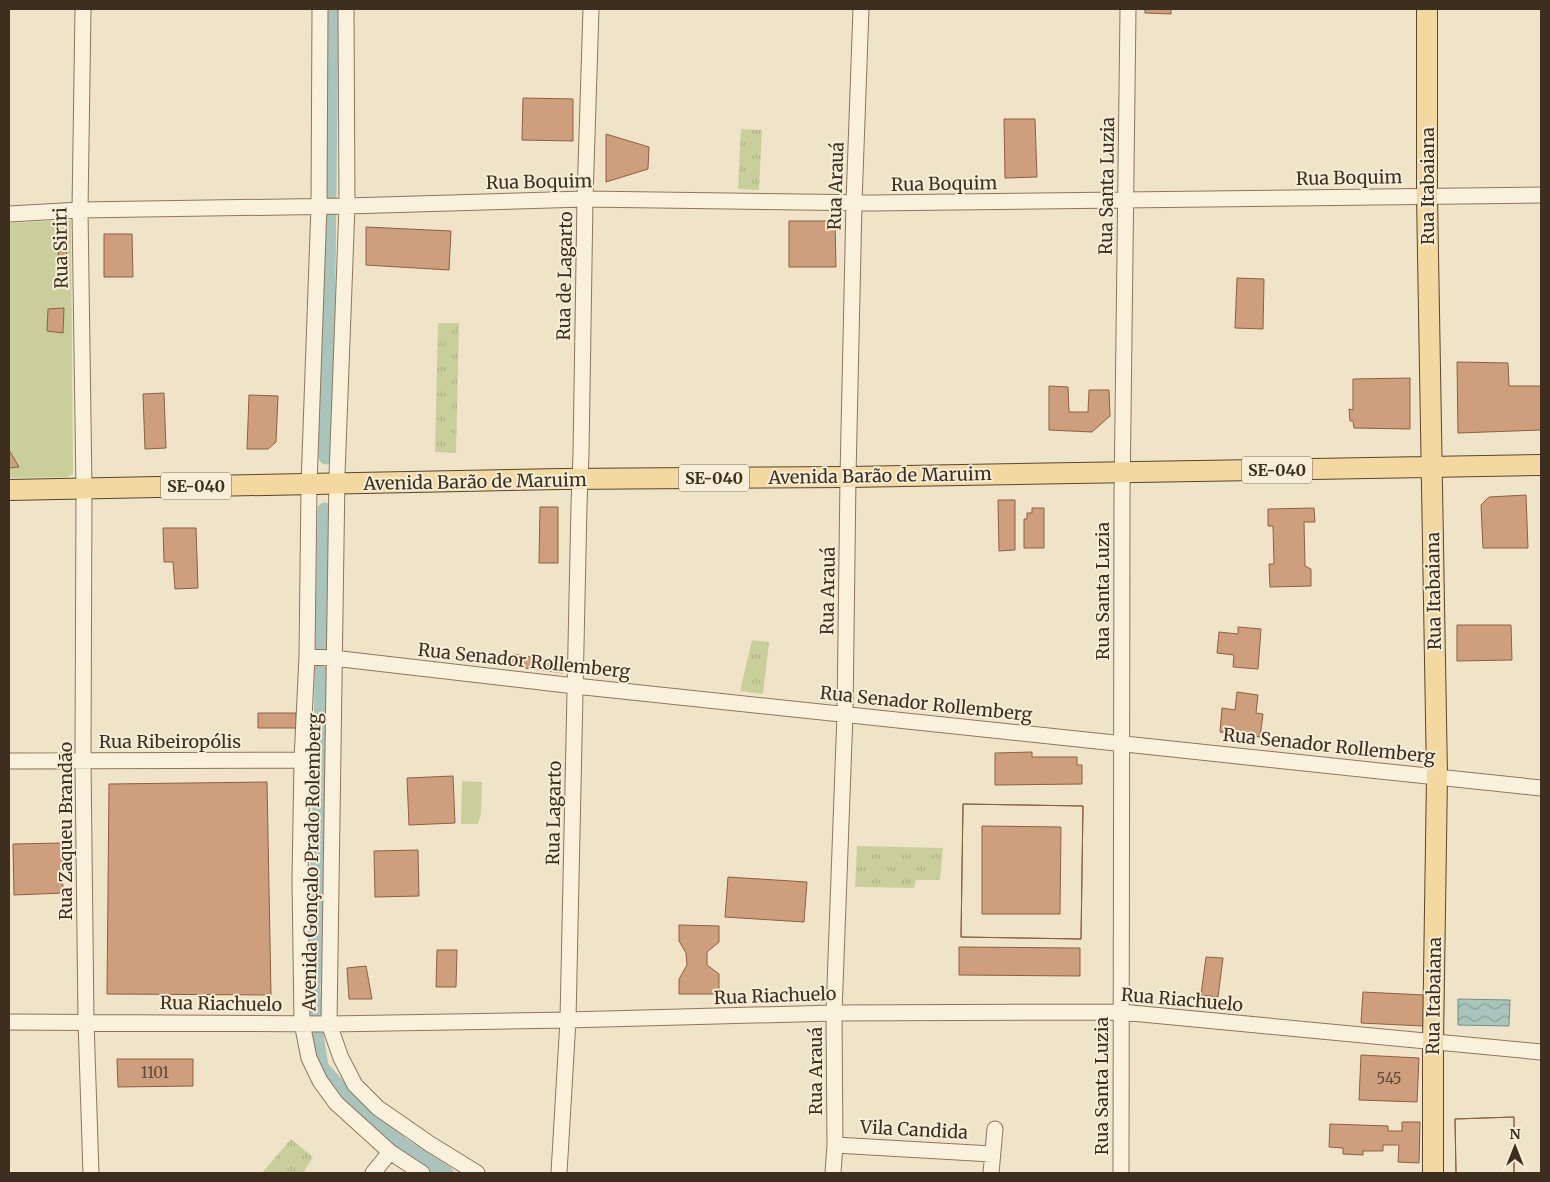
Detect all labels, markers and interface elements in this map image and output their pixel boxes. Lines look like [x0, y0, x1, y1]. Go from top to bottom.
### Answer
street label: Rua Santa Luzia [1094, 116, 1119, 255]
street label: Rua Itabaiana [1416, 127, 1439, 245]
street label: Rua Arauá [822, 141, 849, 231]
street label: Rua Boquim [1296, 165, 1403, 190]
street label: Rua Boquim [486, 169, 593, 194]
street label: Rua Boquim [891, 171, 998, 196]
street label: Rua Siriri [48, 207, 73, 289]
street label: Rua de Lagarto [552, 211, 577, 341]
road number: SE-040 [1242, 456, 1312, 484]
street label: Avenida Barão de Maruim [767, 462, 992, 489]
road number: SE-040 [679, 464, 749, 492]
street label: Avenida Barão de Maruim [362, 468, 587, 495]
road number: SE-040 [161, 472, 231, 500]
street label: Rua Santa Luzia [1091, 522, 1114, 660]
street label: Rua Itabaiana [1421, 531, 1446, 650]
street label: Rua Arauá [815, 546, 840, 635]
street label: Rua Senador Rollemberg [417, 638, 631, 683]
street label: Rua Senador Rollemberg [819, 681, 1033, 726]
street label: Avenida Gonçalo Prado Rolemberg [297, 713, 326, 1012]
street label: Rua Senador Rollemberg [1222, 723, 1436, 768]
street label: Rua Ribeiropólis [99, 730, 241, 753]
street label: Rua Zaqueu Brandão [54, 742, 77, 920]
street label: Rua Lagarto [541, 760, 566, 865]
street label: Rua Itabaiana [1421, 936, 1446, 1055]
street label: Rua Riachuelo [713, 982, 837, 1009]
street label: Rua Riachuelo [1120, 983, 1244, 1016]
street label: Rua Riachuelo [160, 991, 282, 1016]
street label: Rua Santa Luzia [1090, 1017, 1113, 1155]
street label: Rua Arauá [804, 1026, 827, 1115]
house number: 1101 [141, 1063, 169, 1082]
house number: 545 [1376, 1069, 1402, 1088]
street label: Vila Candida [859, 1115, 969, 1144]
north arrow [1490, 1122, 1540, 1172]
text: N [1509, 1125, 1521, 1143]

